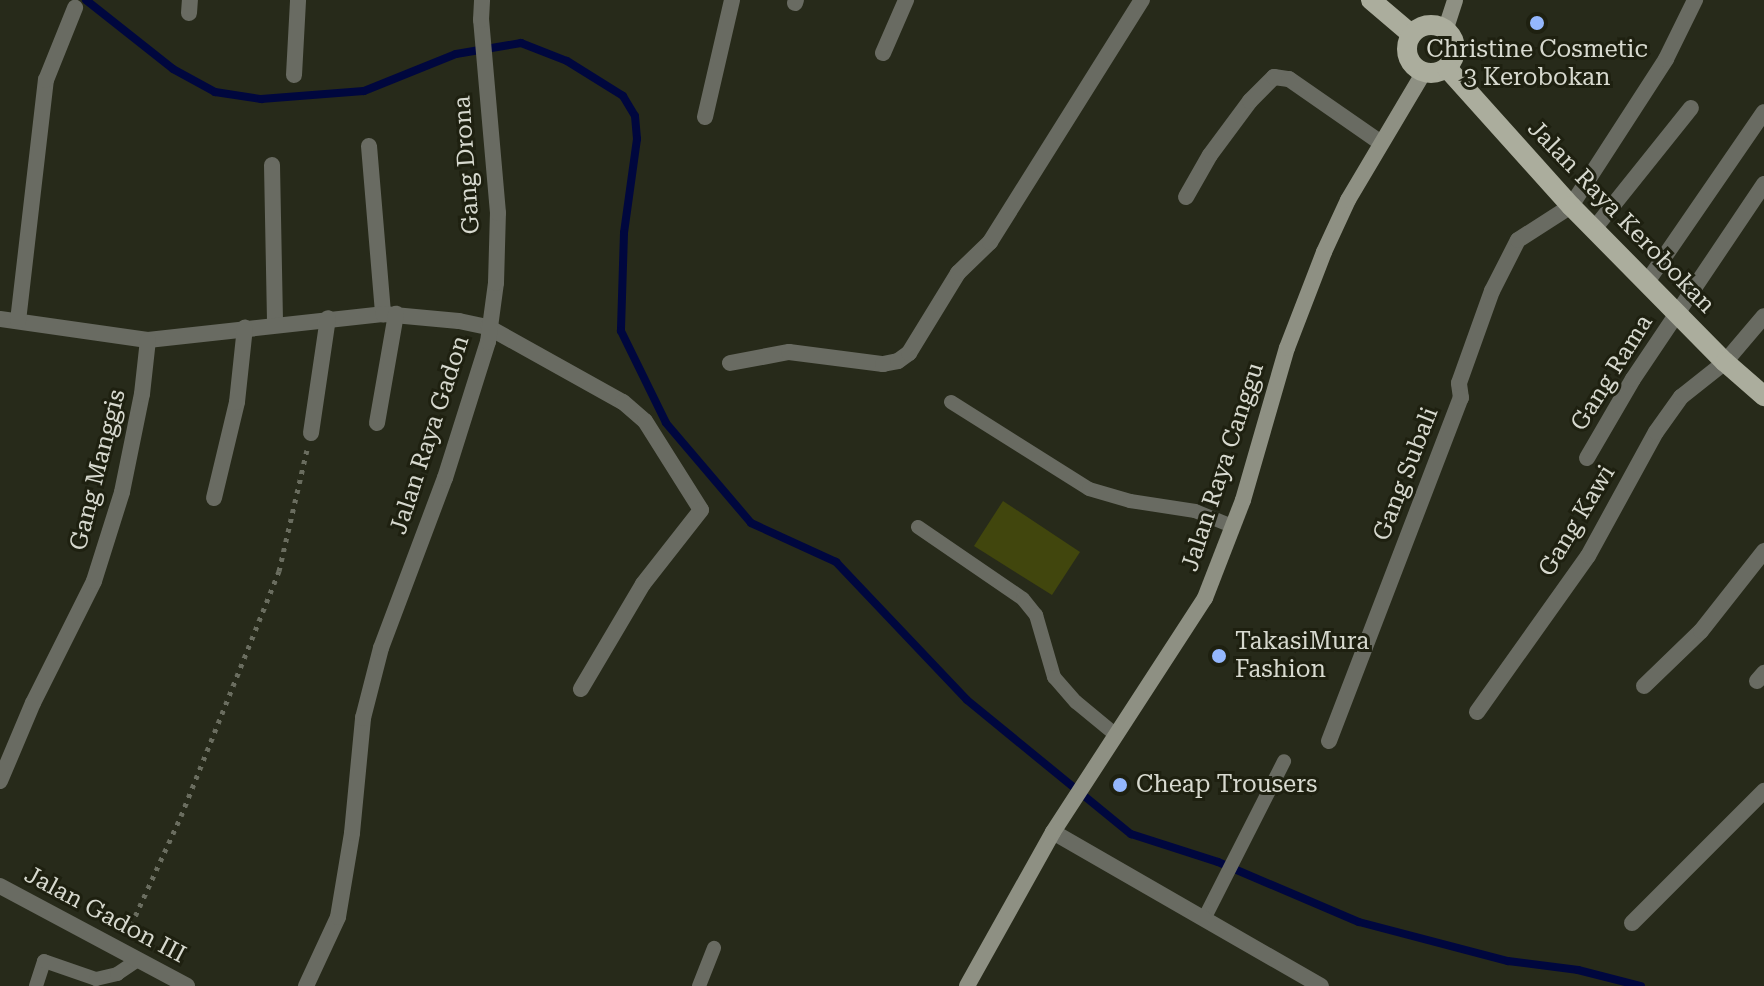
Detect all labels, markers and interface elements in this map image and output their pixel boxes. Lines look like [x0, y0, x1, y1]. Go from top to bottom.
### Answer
marker: Christine Cosmetic 3 Kerobokan [1528, 14, 1546, 32]
place label: Christine Cosmetic 3 Kerobokan [1426, 36, 1648, 92]
street label: Gang Drona [448, 95, 486, 235]
street label: Jalan Raya Kerobokan [1521, 114, 1721, 320]
street label: Gang Rama [1565, 310, 1659, 436]
street label: Jalan Raya Gadon [384, 332, 476, 538]
street label: Jalan Raya Canggu [1176, 359, 1270, 575]
street label: Gang Manggis [64, 386, 132, 554]
street label: Gang Subali [1367, 403, 1445, 545]
street label: Gang Kawi [1533, 460, 1621, 582]
place label: TakasiMura Fashion [1235, 628, 1369, 684]
marker: TakasiMura Fashion [1210, 647, 1228, 665]
place label: Cheap Trousers [1136, 771, 1317, 799]
marker: Cheap Trousers [1111, 776, 1129, 794]
street label: Jalan Gadon III [19, 860, 191, 970]

